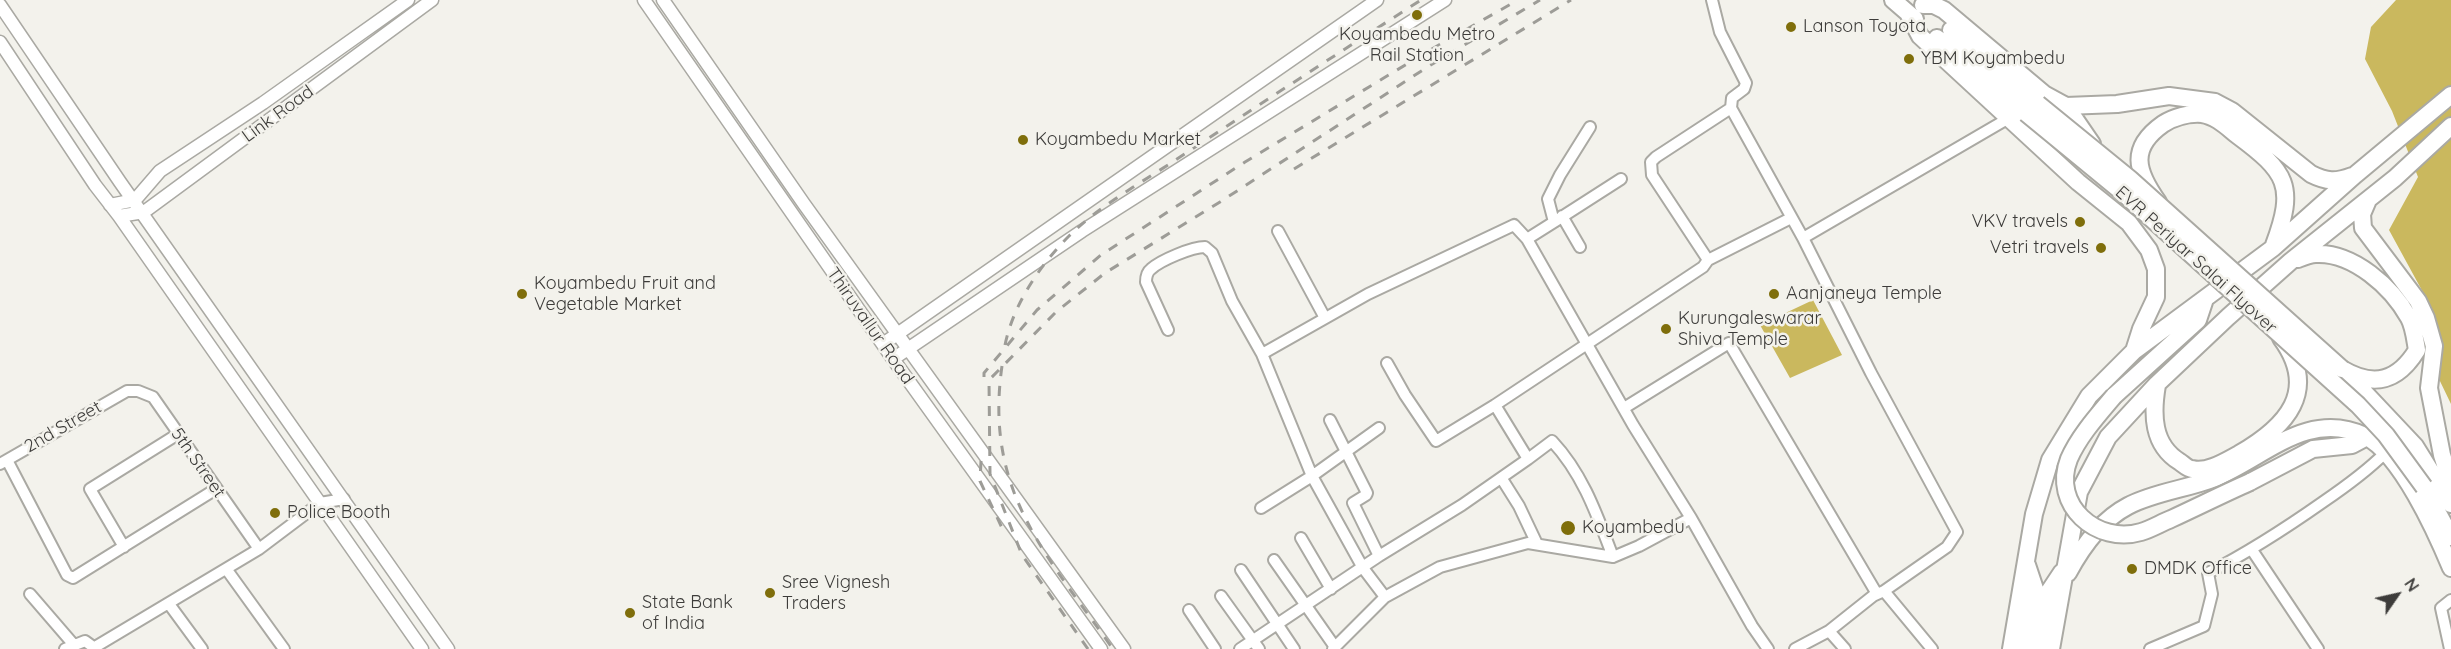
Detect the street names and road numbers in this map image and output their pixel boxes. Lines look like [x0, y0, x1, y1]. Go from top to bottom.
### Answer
street label: Link Road [238, 81, 318, 147]
street label: EVR Periyar Salai Flyover [2111, 182, 2281, 338]
street label: Thiruvallur Road [822, 264, 918, 388]
street label: 2nd Street [21, 396, 105, 458]
street label: 5th Street [166, 424, 230, 502]

